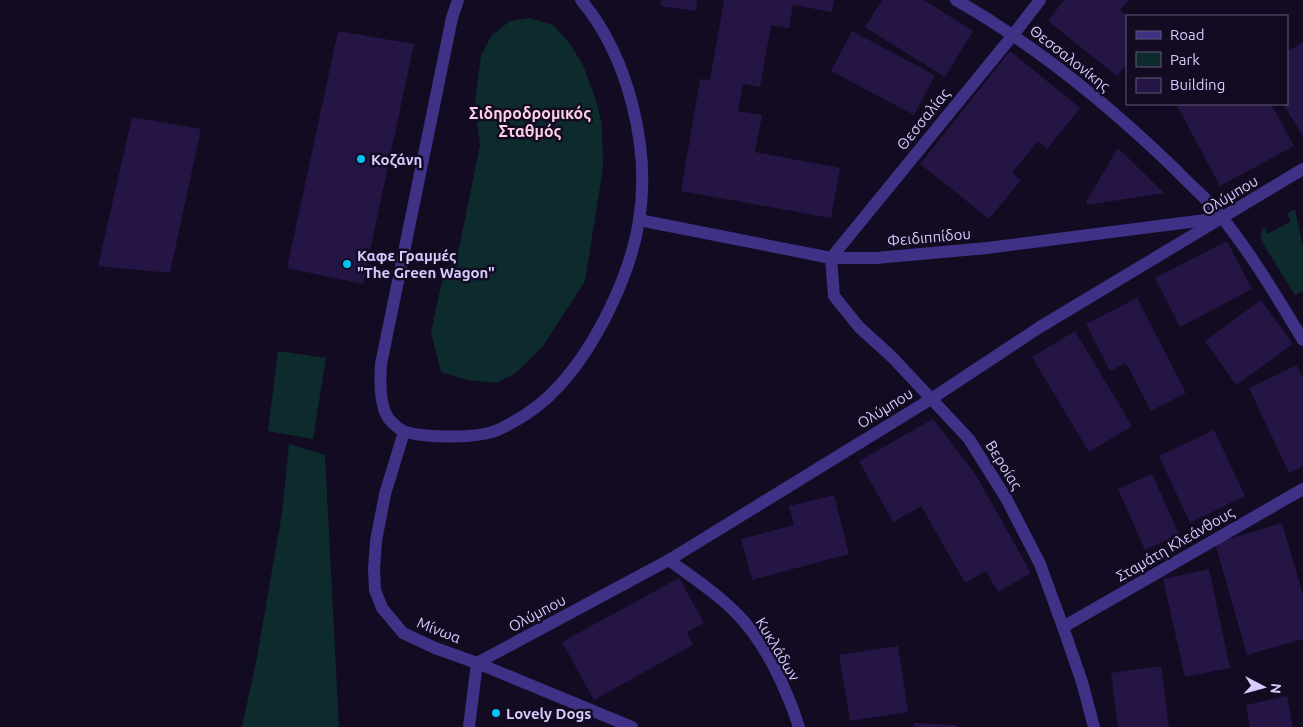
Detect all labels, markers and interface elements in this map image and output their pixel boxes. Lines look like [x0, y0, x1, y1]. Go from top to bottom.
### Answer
legend [1126, 15, 1288, 105]
street label: Θεσσαλονίκης [1027, 21, 1114, 95]
text: Road [1170, 26, 1205, 43]
text: Park [1170, 51, 1200, 68]
text: Building [1170, 76, 1225, 93]
street label: Θεσσαλίας [893, 85, 953, 153]
district label: Σιδηροδρομικός Σταθμός [469, 104, 591, 141]
place label: Κοζάνη [371, 151, 422, 169]
marker: Κοζάνη [355, 153, 367, 165]
street label: Ολύμπου [1199, 172, 1261, 218]
street label: Φειδιππίδου [886, 225, 972, 249]
place label: Καφε Γραμμές "The Green Wagon" [357, 247, 495, 281]
marker: Καφε Γραμμές "The Green Wagon" [341, 258, 353, 270]
street label: Ολύμπου [854, 384, 916, 432]
street label: Βεροίας [982, 437, 1026, 493]
street label: Σταμάτη Κλεάνθους [1113, 503, 1237, 585]
street label: Ολύμπου [506, 591, 568, 635]
street label: Μίνωα [415, 614, 463, 646]
street label: Κυκλάδων [753, 614, 803, 684]
north arrow [1238, 662, 1288, 712]
text: N [1267, 682, 1284, 694]
place label: Lovely Dogs [506, 705, 591, 722]
marker: Lovely Dogs [490, 707, 502, 719]

